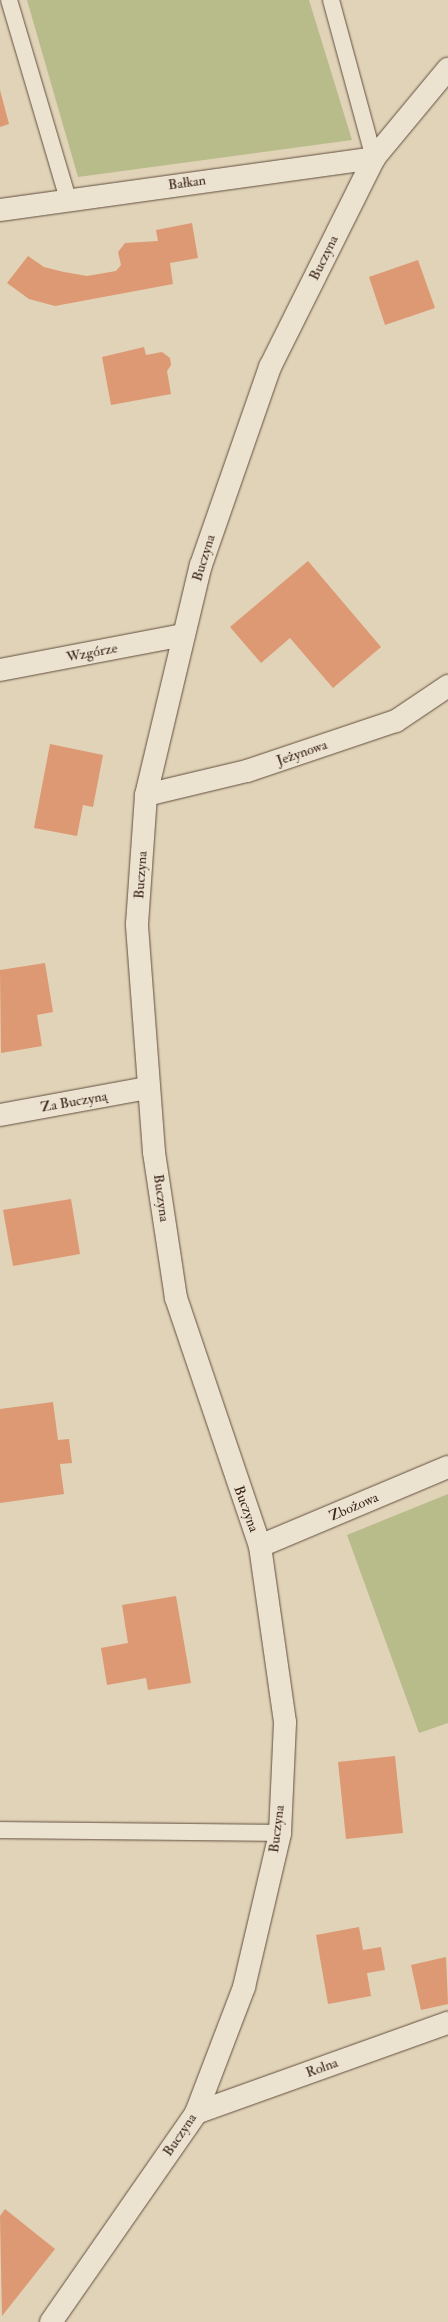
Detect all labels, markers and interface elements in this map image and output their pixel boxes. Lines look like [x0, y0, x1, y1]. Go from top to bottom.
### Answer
street label: Bałkan [167, 172, 207, 194]
street label: Buczyna [306, 233, 342, 283]
street label: Buczyna [189, 533, 219, 583]
street label: Wzgórze [65, 640, 119, 666]
street label: Jeżynowa [274, 737, 330, 769]
street label: Buczyna [131, 850, 151, 900]
street label: Za Buczyną [39, 1088, 109, 1116]
street label: Buczyna [149, 1173, 173, 1223]
street label: Buczyna [230, 1484, 262, 1534]
street label: Zbożowa [327, 1489, 381, 1525]
street label: Buczyna [266, 1804, 288, 1854]
street label: Rolna [304, 2054, 340, 2082]
street label: Buczyna [160, 2110, 200, 2160]

